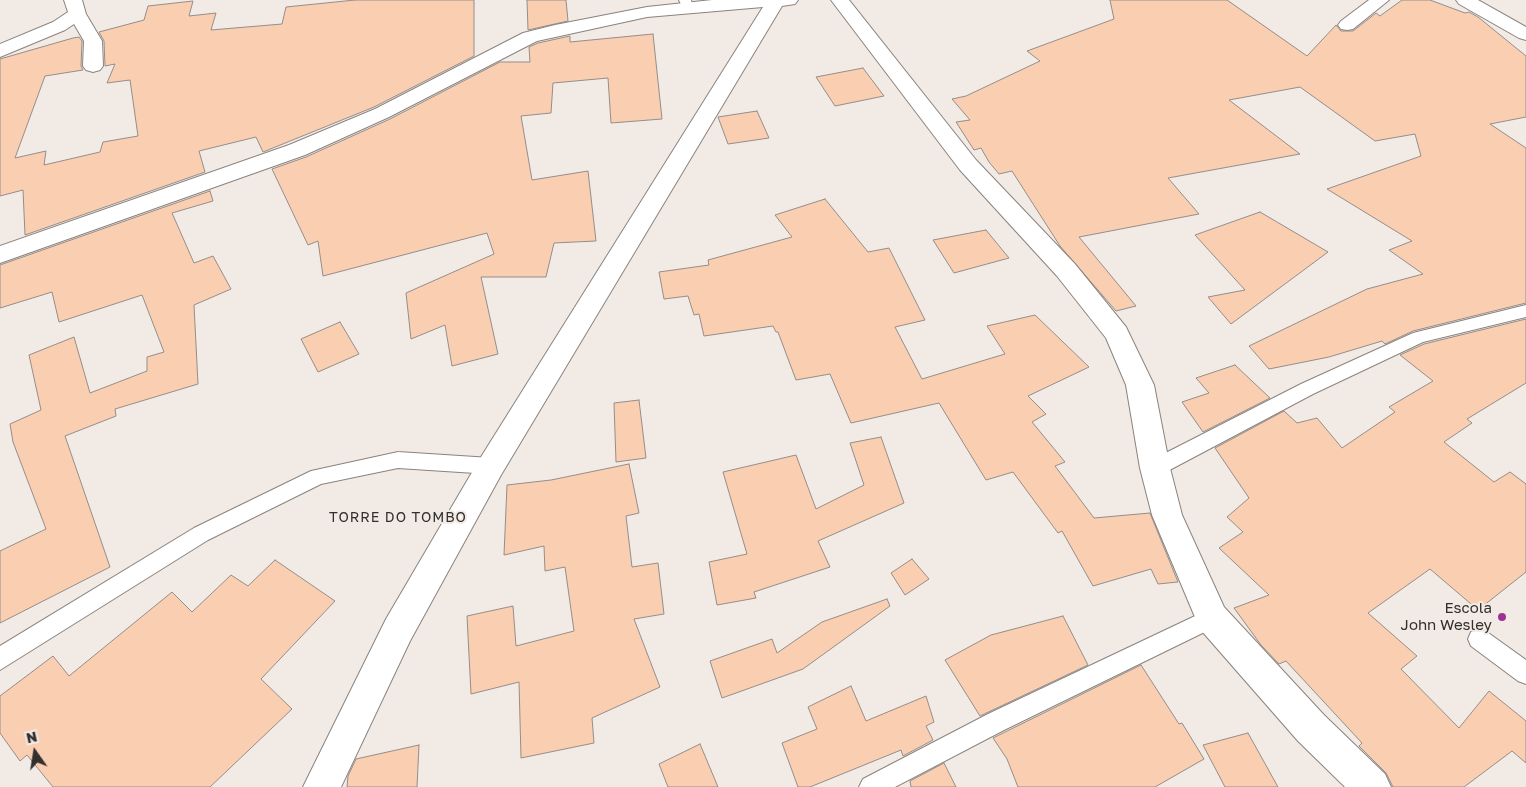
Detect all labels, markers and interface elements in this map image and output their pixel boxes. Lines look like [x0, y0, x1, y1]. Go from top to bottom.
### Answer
district label: TORRE DO TOMBO [327, 510, 469, 526]
place label: Escola John Wesley [1401, 599, 1492, 634]
marker: Escola John Wesley [1496, 611, 1508, 623]
north arrow [10, 727, 60, 777]
text: N [24, 727, 39, 746]

